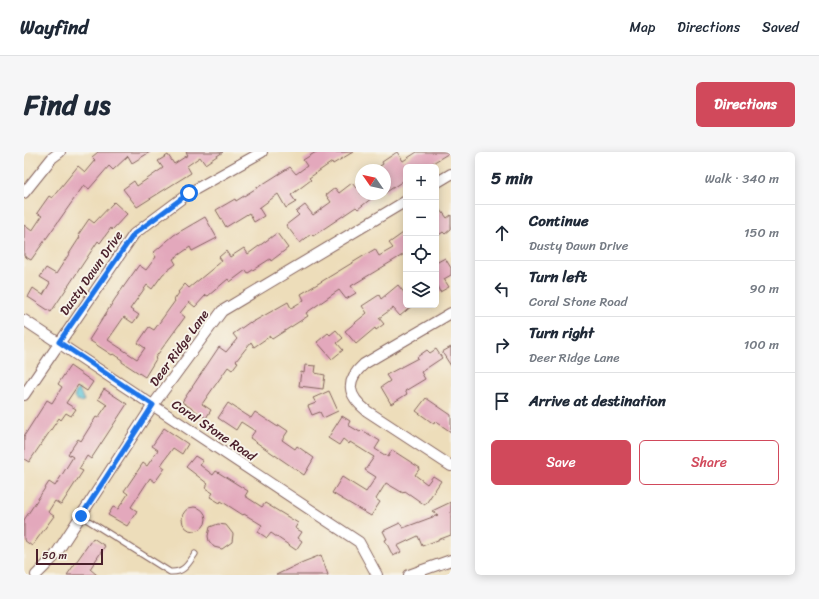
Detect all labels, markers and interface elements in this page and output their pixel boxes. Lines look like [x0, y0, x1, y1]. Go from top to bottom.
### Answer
text: Wayfind [20, 11, 88, 44]
text: Map [629, 15, 655, 40]
text: Directions [677, 15, 740, 40]
text: Saved [762, 15, 799, 40]
text: Find us [24, 80, 111, 129]
button: Directions [696, 82, 795, 127]
text: 5 min [491, 163, 533, 193]
north arrow [355, 164, 391, 200]
map controls [403, 164, 439, 308]
button: + [403, 164, 439, 200]
text: Walk · 340 m [705, 167, 779, 190]
route start [180, 184, 198, 202]
button: − [403, 200, 439, 236]
text: Continue [529, 208, 589, 234]
text: 150 m [744, 221, 779, 244]
icon: ahead [491, 222, 513, 244]
street label: Dusty Dawn Drive [53, 225, 129, 320]
text: Dusty Dawn Drive [529, 234, 629, 257]
button: locate [403, 236, 439, 272]
text: Turn left [529, 264, 587, 290]
button: layers [403, 272, 439, 308]
text: 90 m [749, 277, 779, 300]
icon: left [491, 278, 513, 300]
text: Coral Stone Road [529, 290, 627, 313]
street label: Deer Ridge Lane [143, 305, 215, 391]
text: Turn right [529, 320, 594, 346]
text: 100 m [744, 333, 779, 356]
icon: right [491, 334, 513, 356]
text: Deer Ridge Lane [529, 346, 620, 369]
text: Arrive at destination [529, 388, 666, 414]
icon: arrive [491, 390, 513, 412]
street label: Coral Stone Road [167, 393, 262, 468]
button: Save [491, 440, 631, 485]
button: Share [639, 440, 779, 485]
route end [72, 507, 90, 525]
text: 50 m [42, 546, 67, 565]
scale bar [36, 547, 103, 566]

